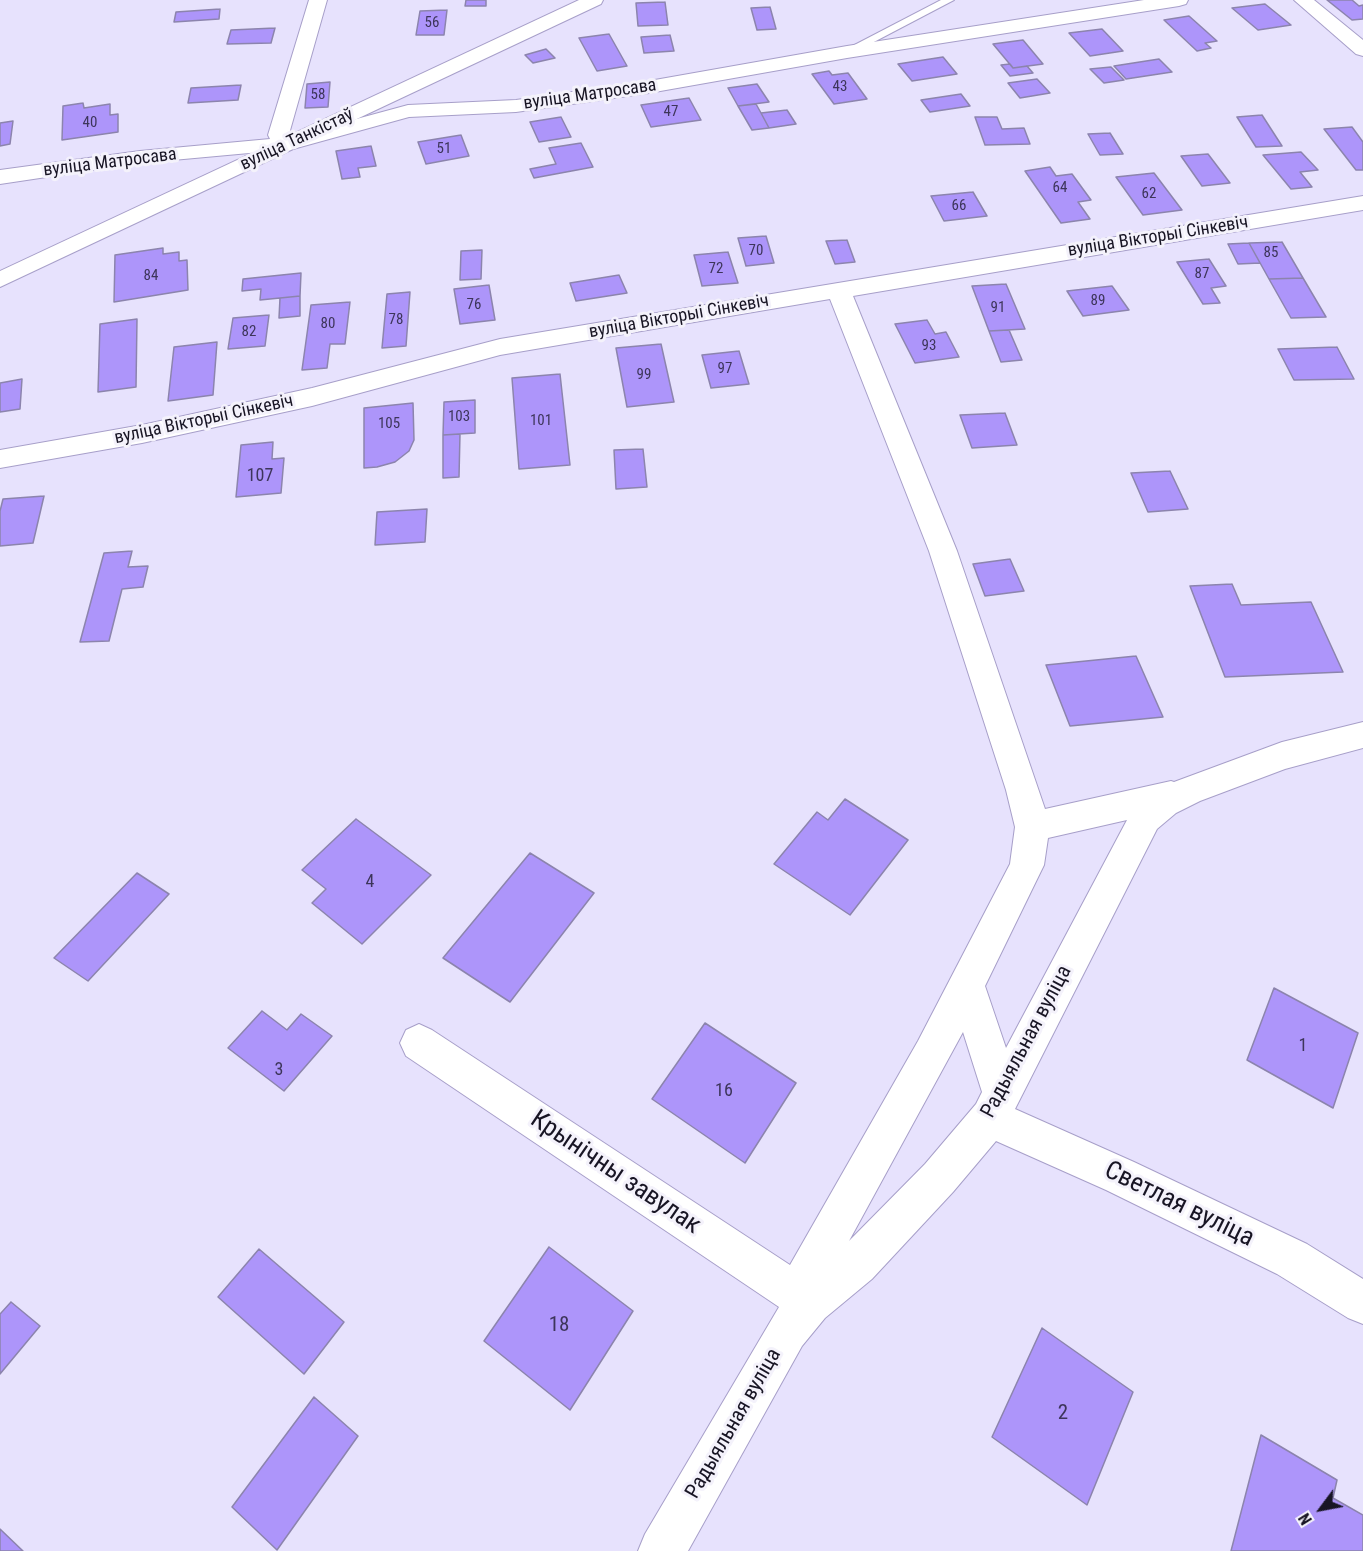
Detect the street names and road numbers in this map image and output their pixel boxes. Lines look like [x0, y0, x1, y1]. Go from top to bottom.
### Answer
street label: вуліца Матросава [522, 75, 658, 115]
street label: вуліца Танкістаў [237, 104, 357, 176]
street label: вуліца Матросава [42, 144, 178, 182]
street label: вуліца Вікторыі Сінкевіч [1066, 212, 1250, 262]
street label: вуліца Вікторыі Сінкевіч [587, 291, 771, 343]
street label: вуліца Вікторыі Сінкевіч [113, 390, 295, 450]
street label: Радыяльная вуліца [976, 961, 1078, 1123]
street label: Крынічны завулак [524, 1104, 706, 1242]
street label: Светлая вуліца [1099, 1155, 1259, 1255]
street label: Радыяльная вуліца [681, 1344, 787, 1504]

